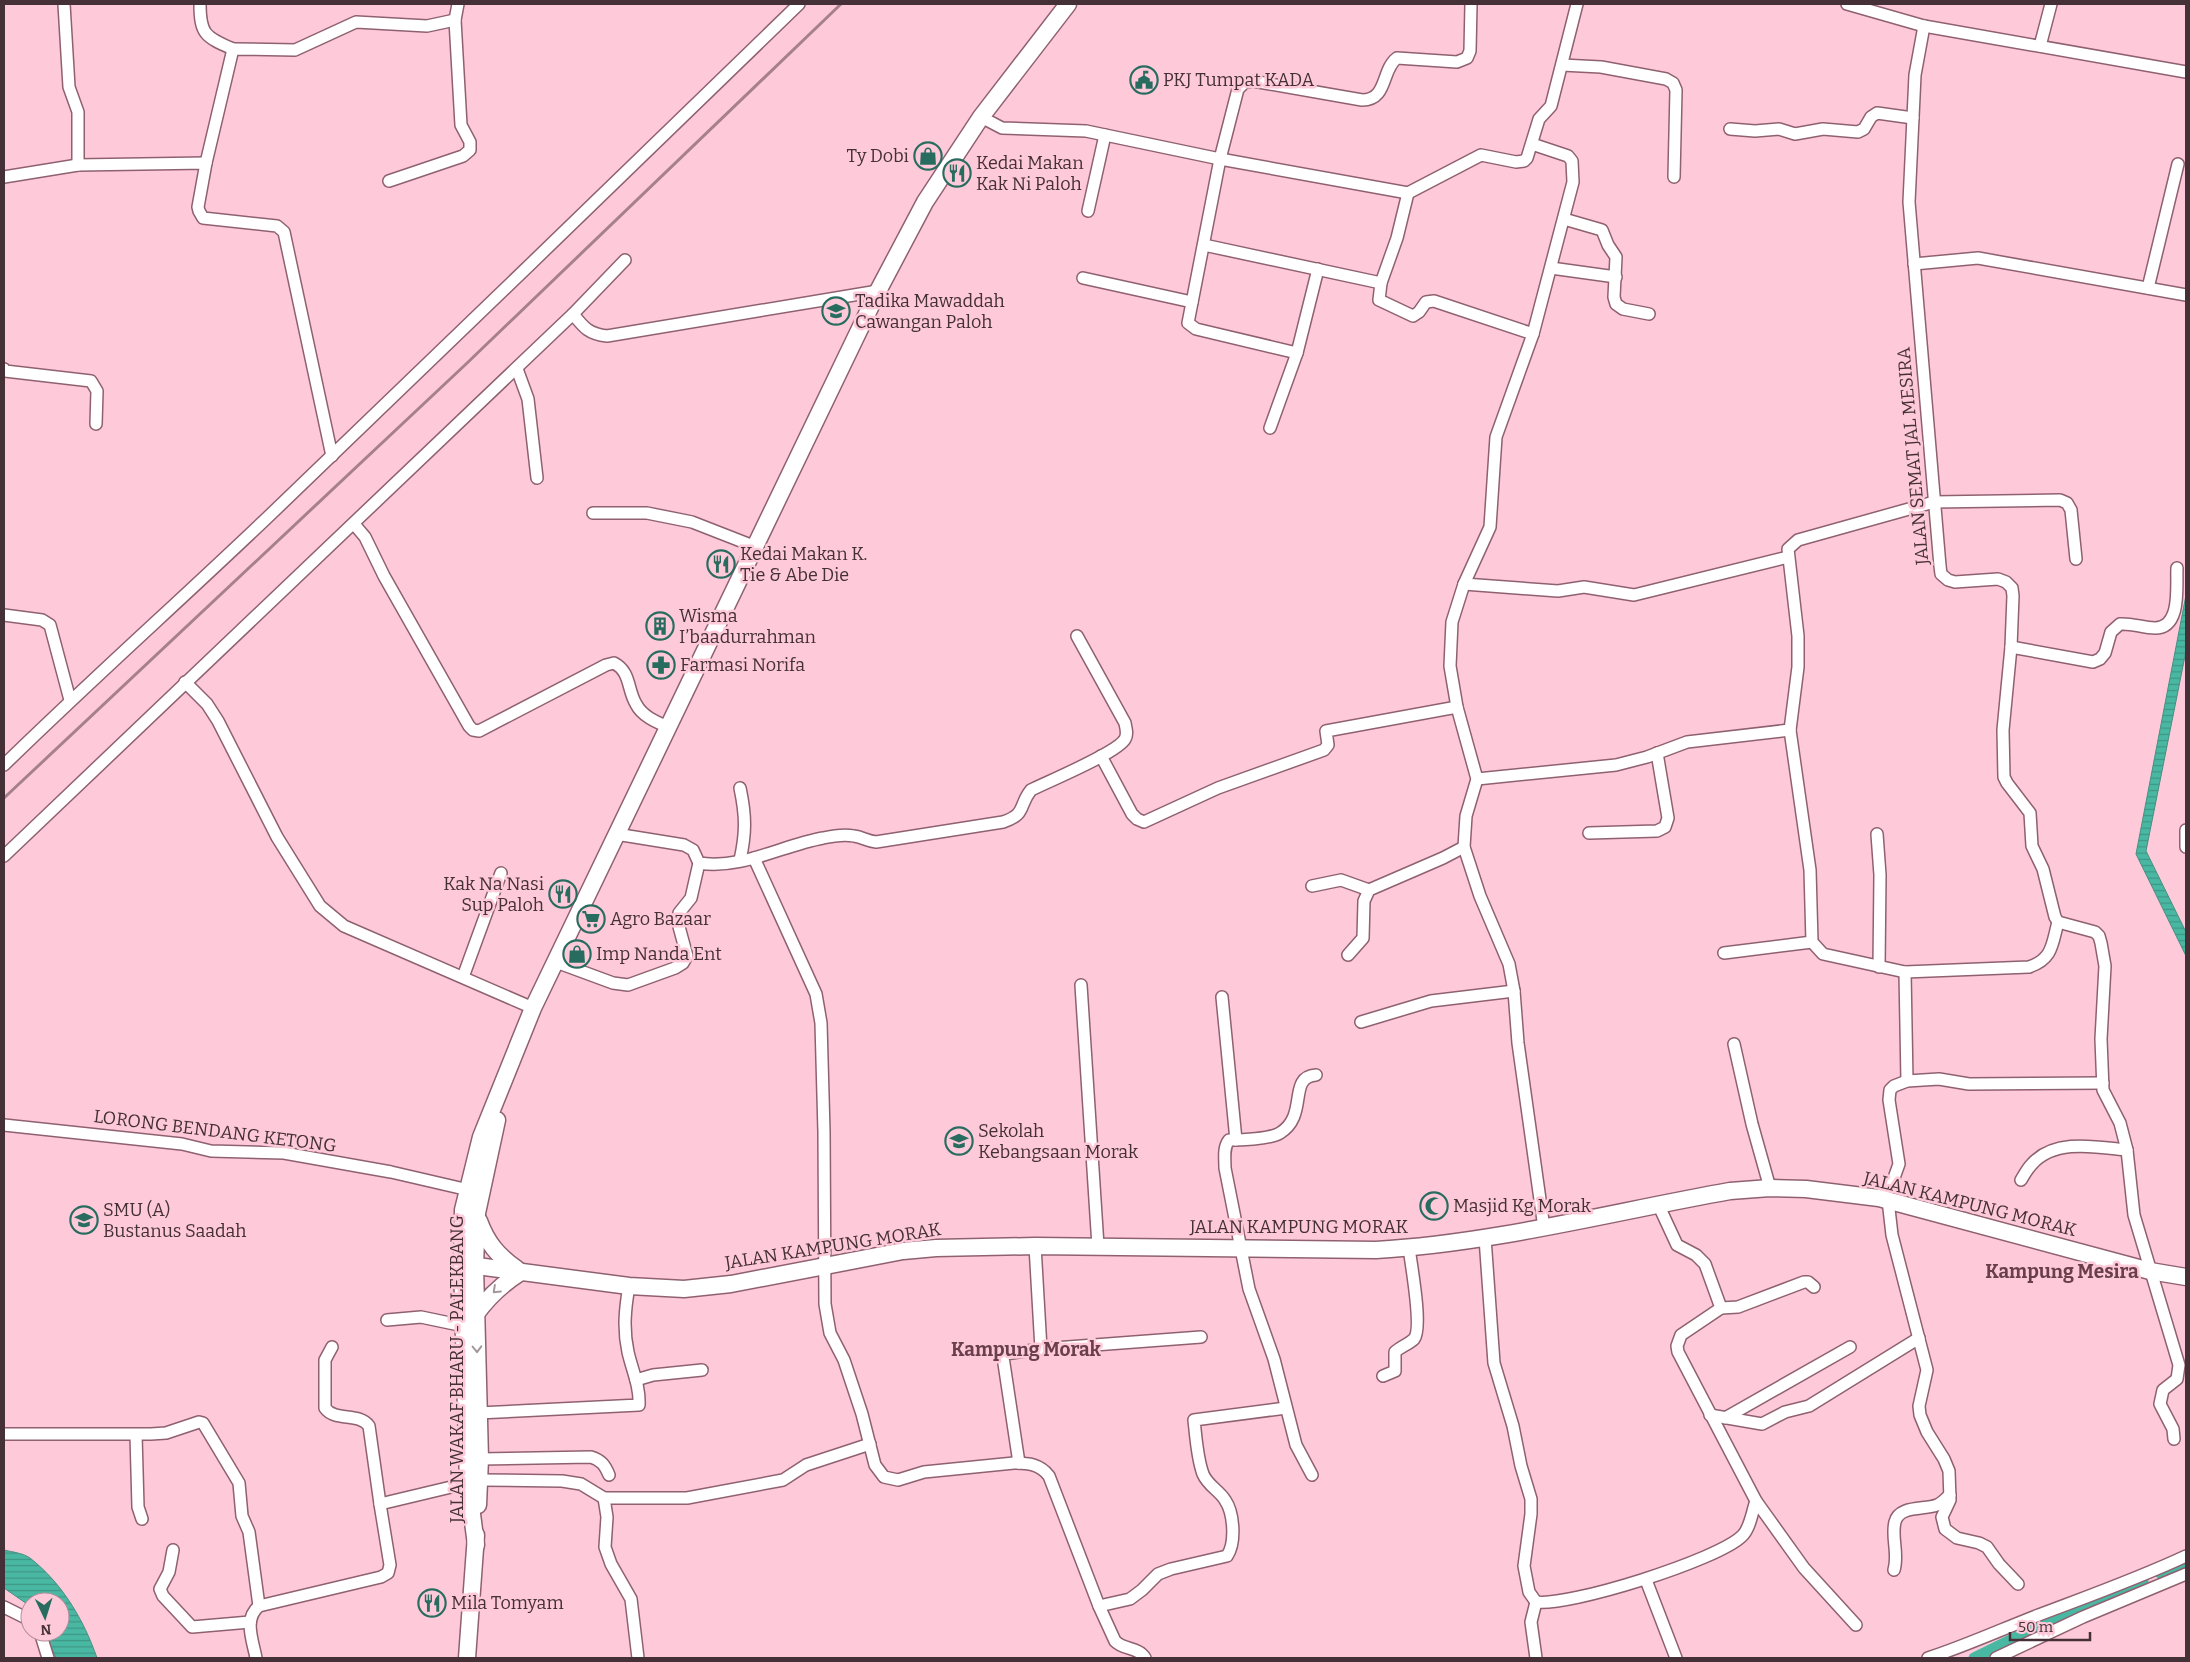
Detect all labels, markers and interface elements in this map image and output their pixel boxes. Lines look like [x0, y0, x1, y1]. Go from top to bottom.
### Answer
public building icon: PKJ Tumpat KADA [1129, 65, 1159, 95]
place label: PKJ Tumpat KADA [1163, 69, 1315, 91]
shop icon: Ty Dobi [913, 141, 943, 171]
place label: Ty Dobi [847, 145, 909, 167]
place label: Kedai Makan Kak Ni Paloh [976, 152, 1084, 195]
restaurant icon: Kedai Makan Kak Ni Paloh [942, 158, 972, 188]
place label: Tadika Mawaddah Cawangan Paloh [855, 290, 1005, 333]
school or university icon: Tadika Mawaddah Cawangan Paloh [821, 296, 851, 326]
street label: JALAN SEMAT JAL MESIRA [1892, 346, 1934, 567]
place label: Kedai Makan K. Tie & Abe Die [740, 543, 867, 586]
restaurant icon: Kedai Makan K. Tie & Abe Die [706, 549, 736, 579]
place label: Wisma I’baadurrahman [679, 605, 817, 648]
building icon: Wisma I’baadurrahman [645, 611, 675, 641]
pharmacy icon: Farmasi Norifa [646, 650, 676, 680]
place label: Farmasi Norifa [680, 654, 805, 676]
place label: Kak Na Nasi Sup Paloh [443, 873, 544, 916]
restaurant icon: Kak Na Nasi Sup Paloh [548, 879, 578, 909]
supermarket icon: Agro Bazaar [576, 904, 606, 934]
place label: Agro Bazaar [610, 908, 711, 930]
shop icon: Imp Nanda Ent [562, 939, 592, 969]
place label: Imp Nanda Ent [596, 943, 722, 965]
street label: LORONG BENDANG KETONG [92, 1105, 338, 1157]
place label: Sekolah Kebangsaan Morak [978, 1120, 1139, 1163]
school or university icon: Sekolah Kebangsaan Morak [944, 1126, 974, 1156]
street label: JALAN KAMPUNG MORAK [1860, 1167, 2079, 1241]
mosque icon: Masjid Kg Morak [1419, 1191, 1449, 1221]
place label: Masjid Kg Morak [1453, 1195, 1592, 1217]
place label: SMU (A) Bustanus Saadah [103, 1199, 247, 1242]
school or university icon: SMU (A) Bustanus Saadah [69, 1205, 99, 1235]
street label: JALAN WAKAF BHARU - PALEKBANG [446, 1215, 468, 1524]
street label: JALAN KAMPUNG MORAK [1189, 1216, 1409, 1238]
street label: JALAN KAMPUNG MORAK [722, 1218, 943, 1274]
district label: Kampung Mesira [1985, 1260, 2139, 1283]
one-way arrow [492, 1284, 501, 1293]
district label: Kampung Morak [951, 1338, 1102, 1361]
one-way arrow [472, 1346, 482, 1354]
restaurant icon: Mila Tomyam [417, 1588, 447, 1618]
north arrow [20, 1592, 70, 1642]
place label: Mila Tomyam [451, 1592, 564, 1614]
scale bar [2010, 1610, 2090, 1642]
text: 50 m [2018, 1618, 2054, 1636]
text: N [40, 1621, 52, 1638]

